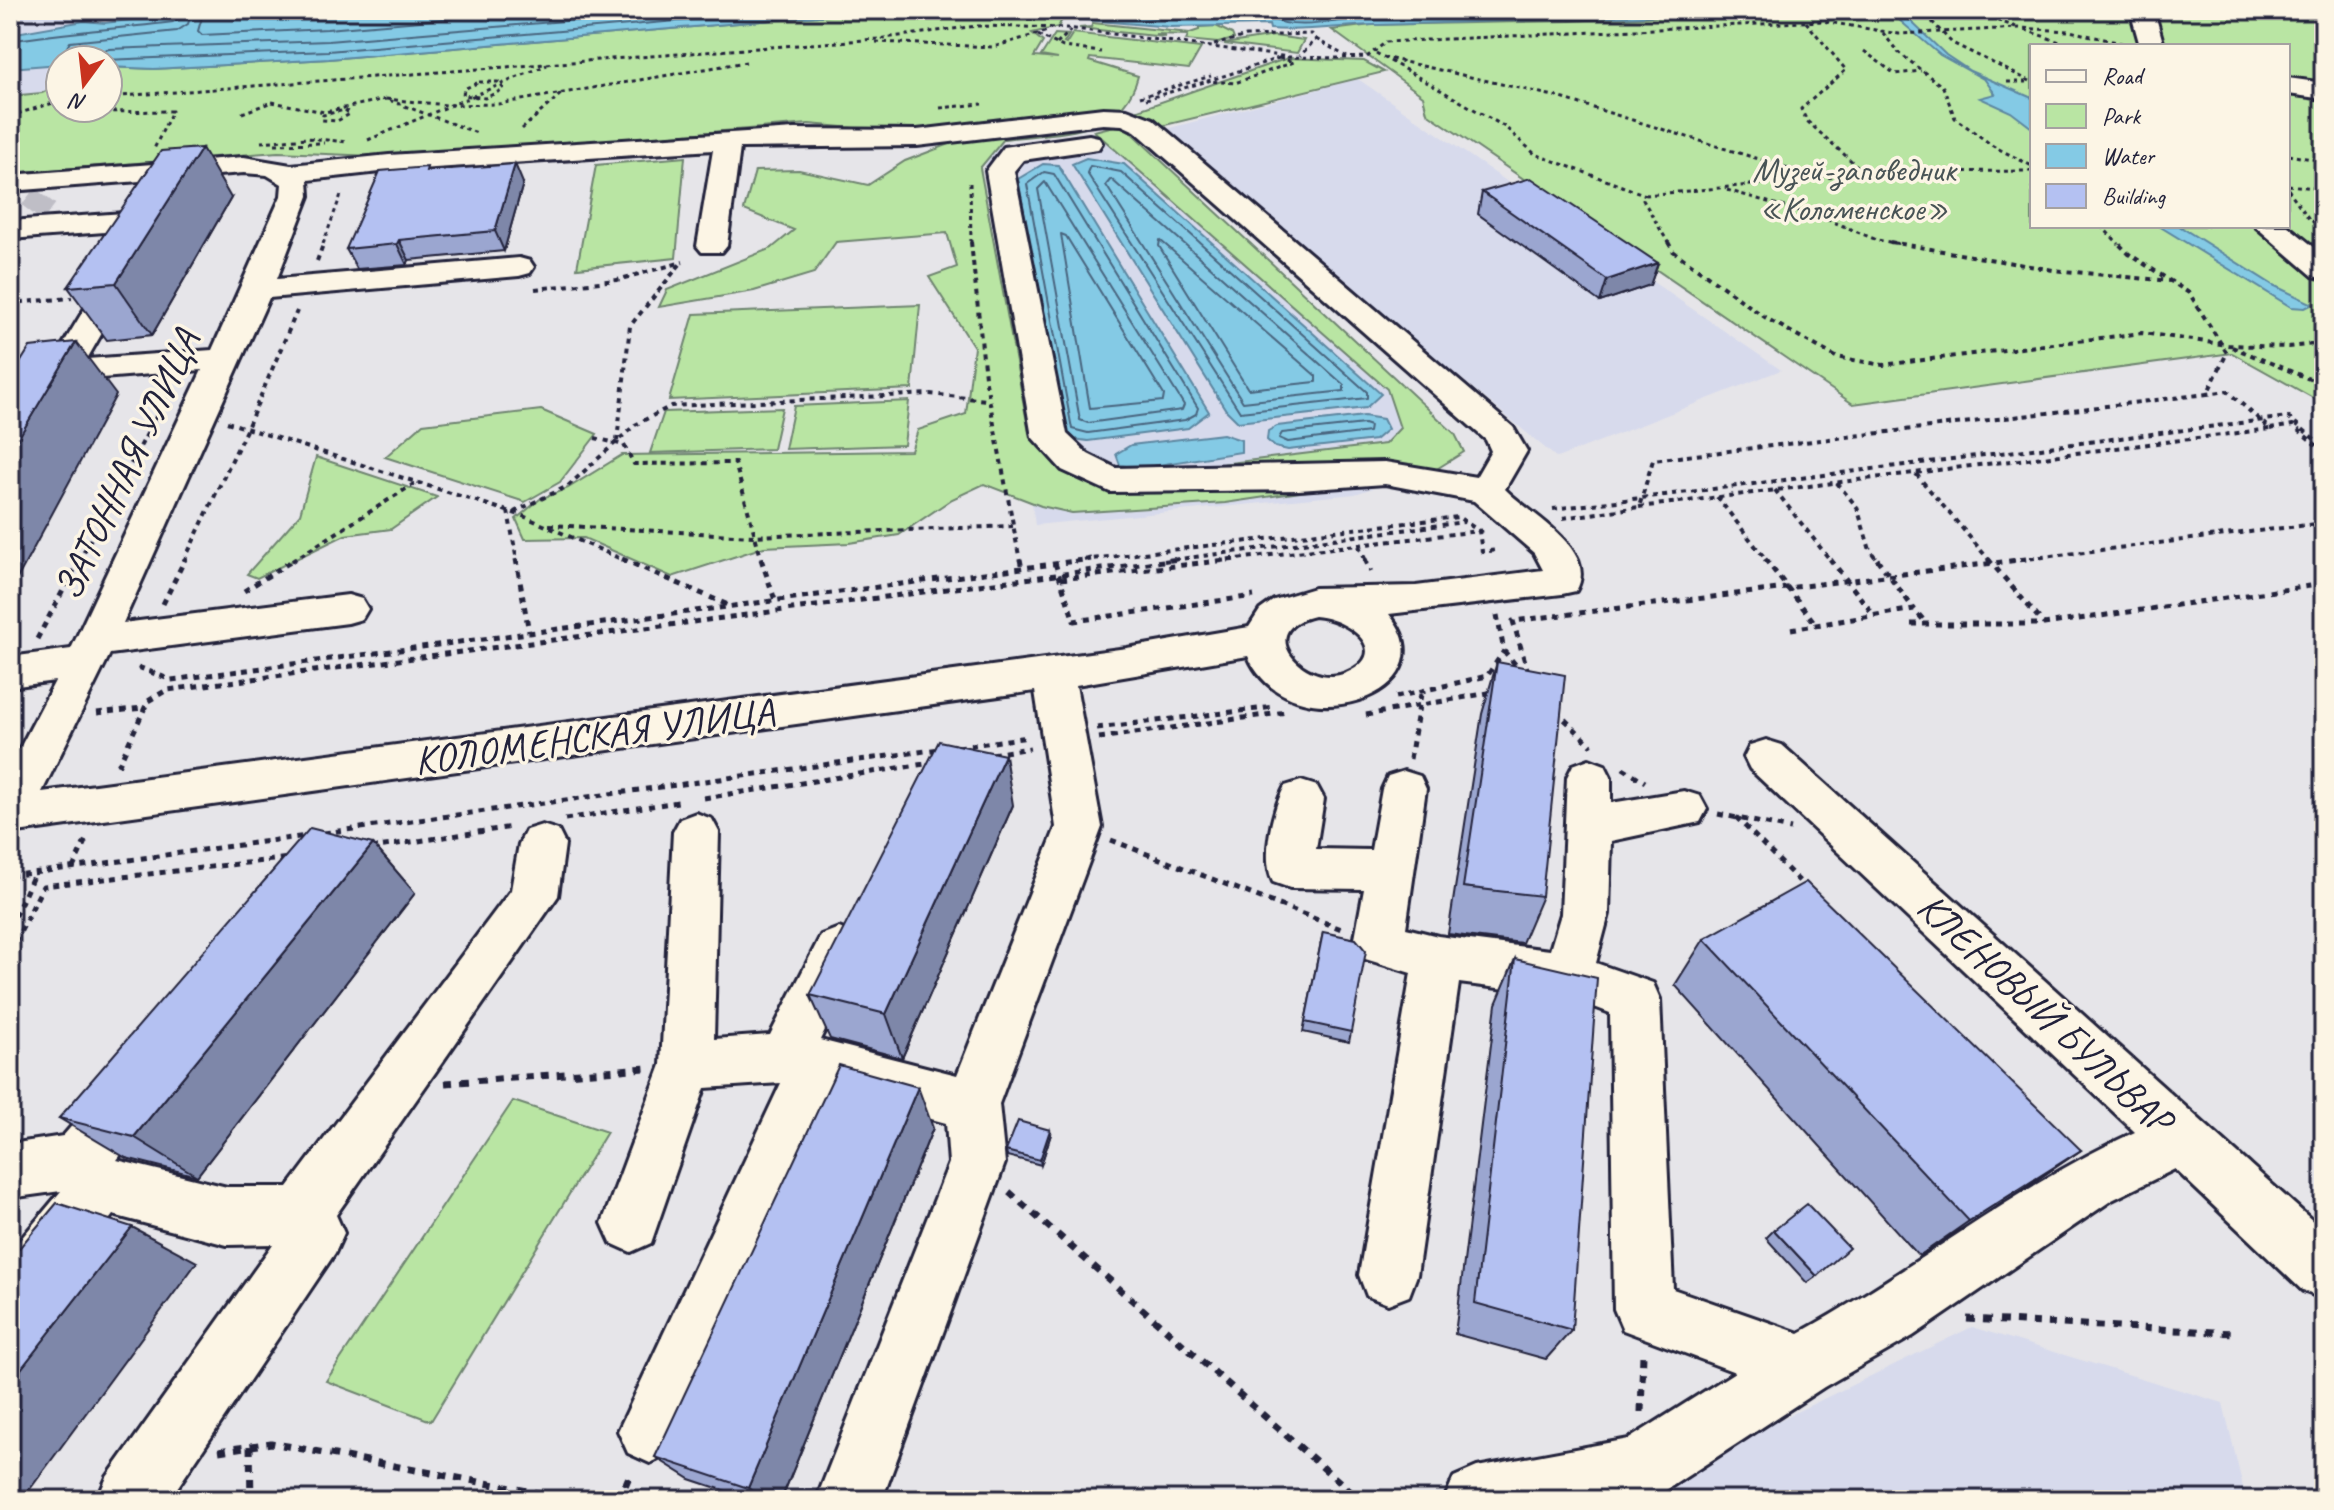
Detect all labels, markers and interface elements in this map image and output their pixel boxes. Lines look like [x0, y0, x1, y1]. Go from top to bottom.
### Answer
north arrow [44, 44, 124, 124]
legend [2030, 44, 2290, 228]
text: Road [2102, 61, 2146, 91]
text: N [66, 86, 89, 118]
text: Park [2102, 101, 2142, 131]
text: Water [2102, 141, 2157, 171]
park label: Музей-заповедник «Коломенское» [1752, 148, 1958, 230]
text: Building [2102, 181, 2167, 211]
street label: ЗАТОННАЯ УЛИЦА [43, 321, 212, 608]
street label: КОЛОМЕНСКАЯ УЛИЦА [411, 686, 778, 786]
street label: КЛЕНОВЫЙ БУЛЬВАР [1907, 882, 2186, 1147]

